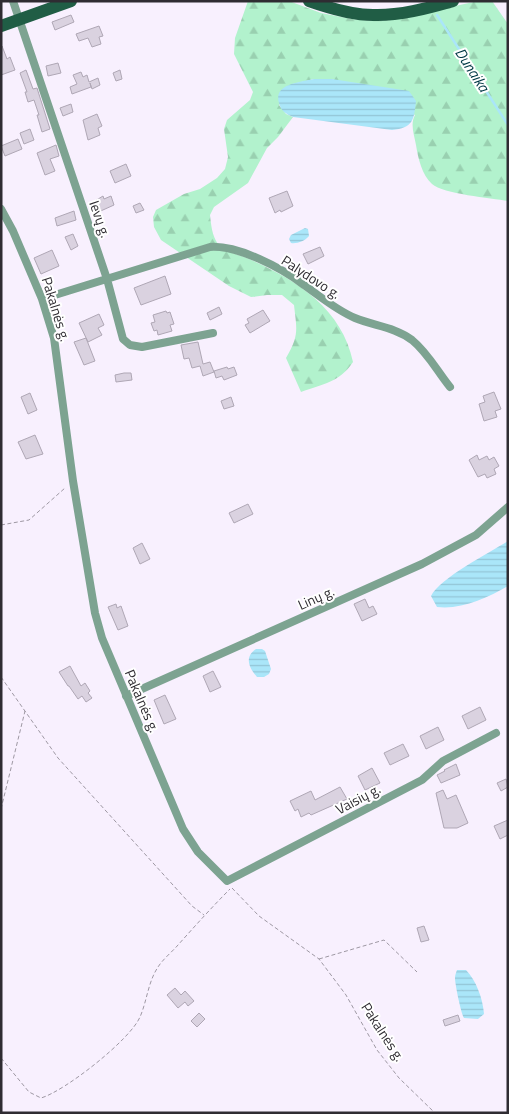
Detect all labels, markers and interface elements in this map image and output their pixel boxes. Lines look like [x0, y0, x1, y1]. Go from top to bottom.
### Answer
water label: Dunaika [450, 43, 496, 98]
street label: Ievų g. [84, 198, 117, 240]
street label: Palydovo g. [277, 250, 345, 304]
street label: Pakalnės g. [37, 274, 76, 344]
street label: Linų g. [294, 580, 337, 615]
street label: Pakalnės g. [120, 666, 165, 736]
street label: Vaisių g. [332, 778, 384, 819]
street label: Pakalnės g. [356, 998, 410, 1065]

